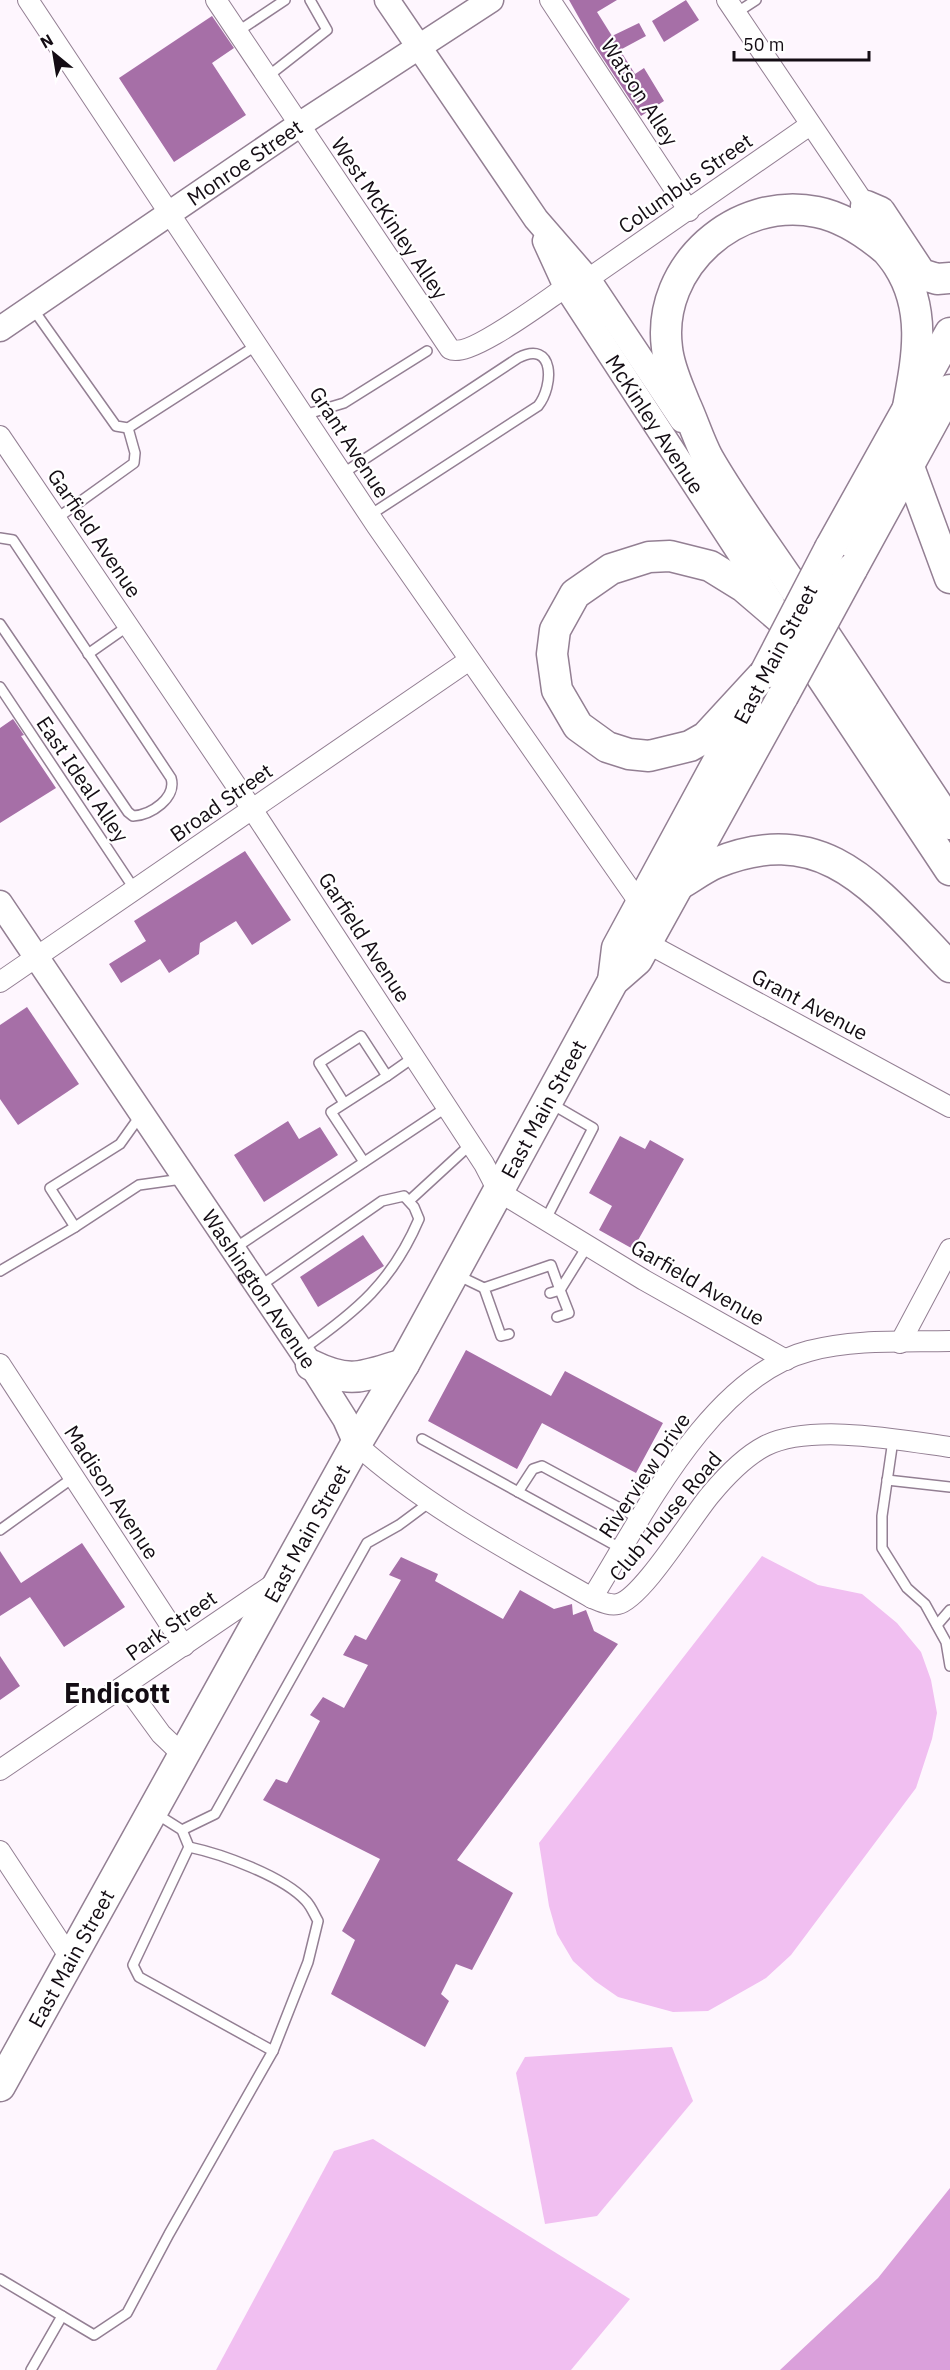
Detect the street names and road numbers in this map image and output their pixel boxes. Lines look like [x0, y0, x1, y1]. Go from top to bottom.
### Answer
street label: Watson Alley [595, 33, 685, 151]
street label: Monroe Street [181, 113, 308, 212]
street label: Columbus Street [612, 126, 758, 240]
street label: West McKinley Alley [325, 132, 455, 305]
street label: McKinley Avenue [600, 349, 711, 499]
street label: Grant Avenue [303, 381, 397, 503]
street label: Garfield Avenue [41, 463, 149, 603]
street label: East Main Street [727, 579, 823, 729]
street label: East Ideal Alley [30, 710, 136, 848]
street label: Broad Street [164, 756, 278, 848]
street label: Garfield Avenue [312, 866, 418, 1008]
street label: Grant Avenue [747, 962, 873, 1046]
street label: East Main Street [494, 1035, 592, 1183]
street label: Washington Avenue [196, 1204, 323, 1374]
street label: Garfield Avenue [626, 1232, 770, 1332]
street label: Riverview Drive [592, 1407, 696, 1543]
street label: Madison Avenue [58, 1420, 166, 1564]
street label: Club House Road [602, 1445, 728, 1587]
street label: East Main Street [257, 1459, 356, 1607]
street label: Park Street [120, 1583, 222, 1667]
street label: East Main Street [21, 1884, 120, 2032]

